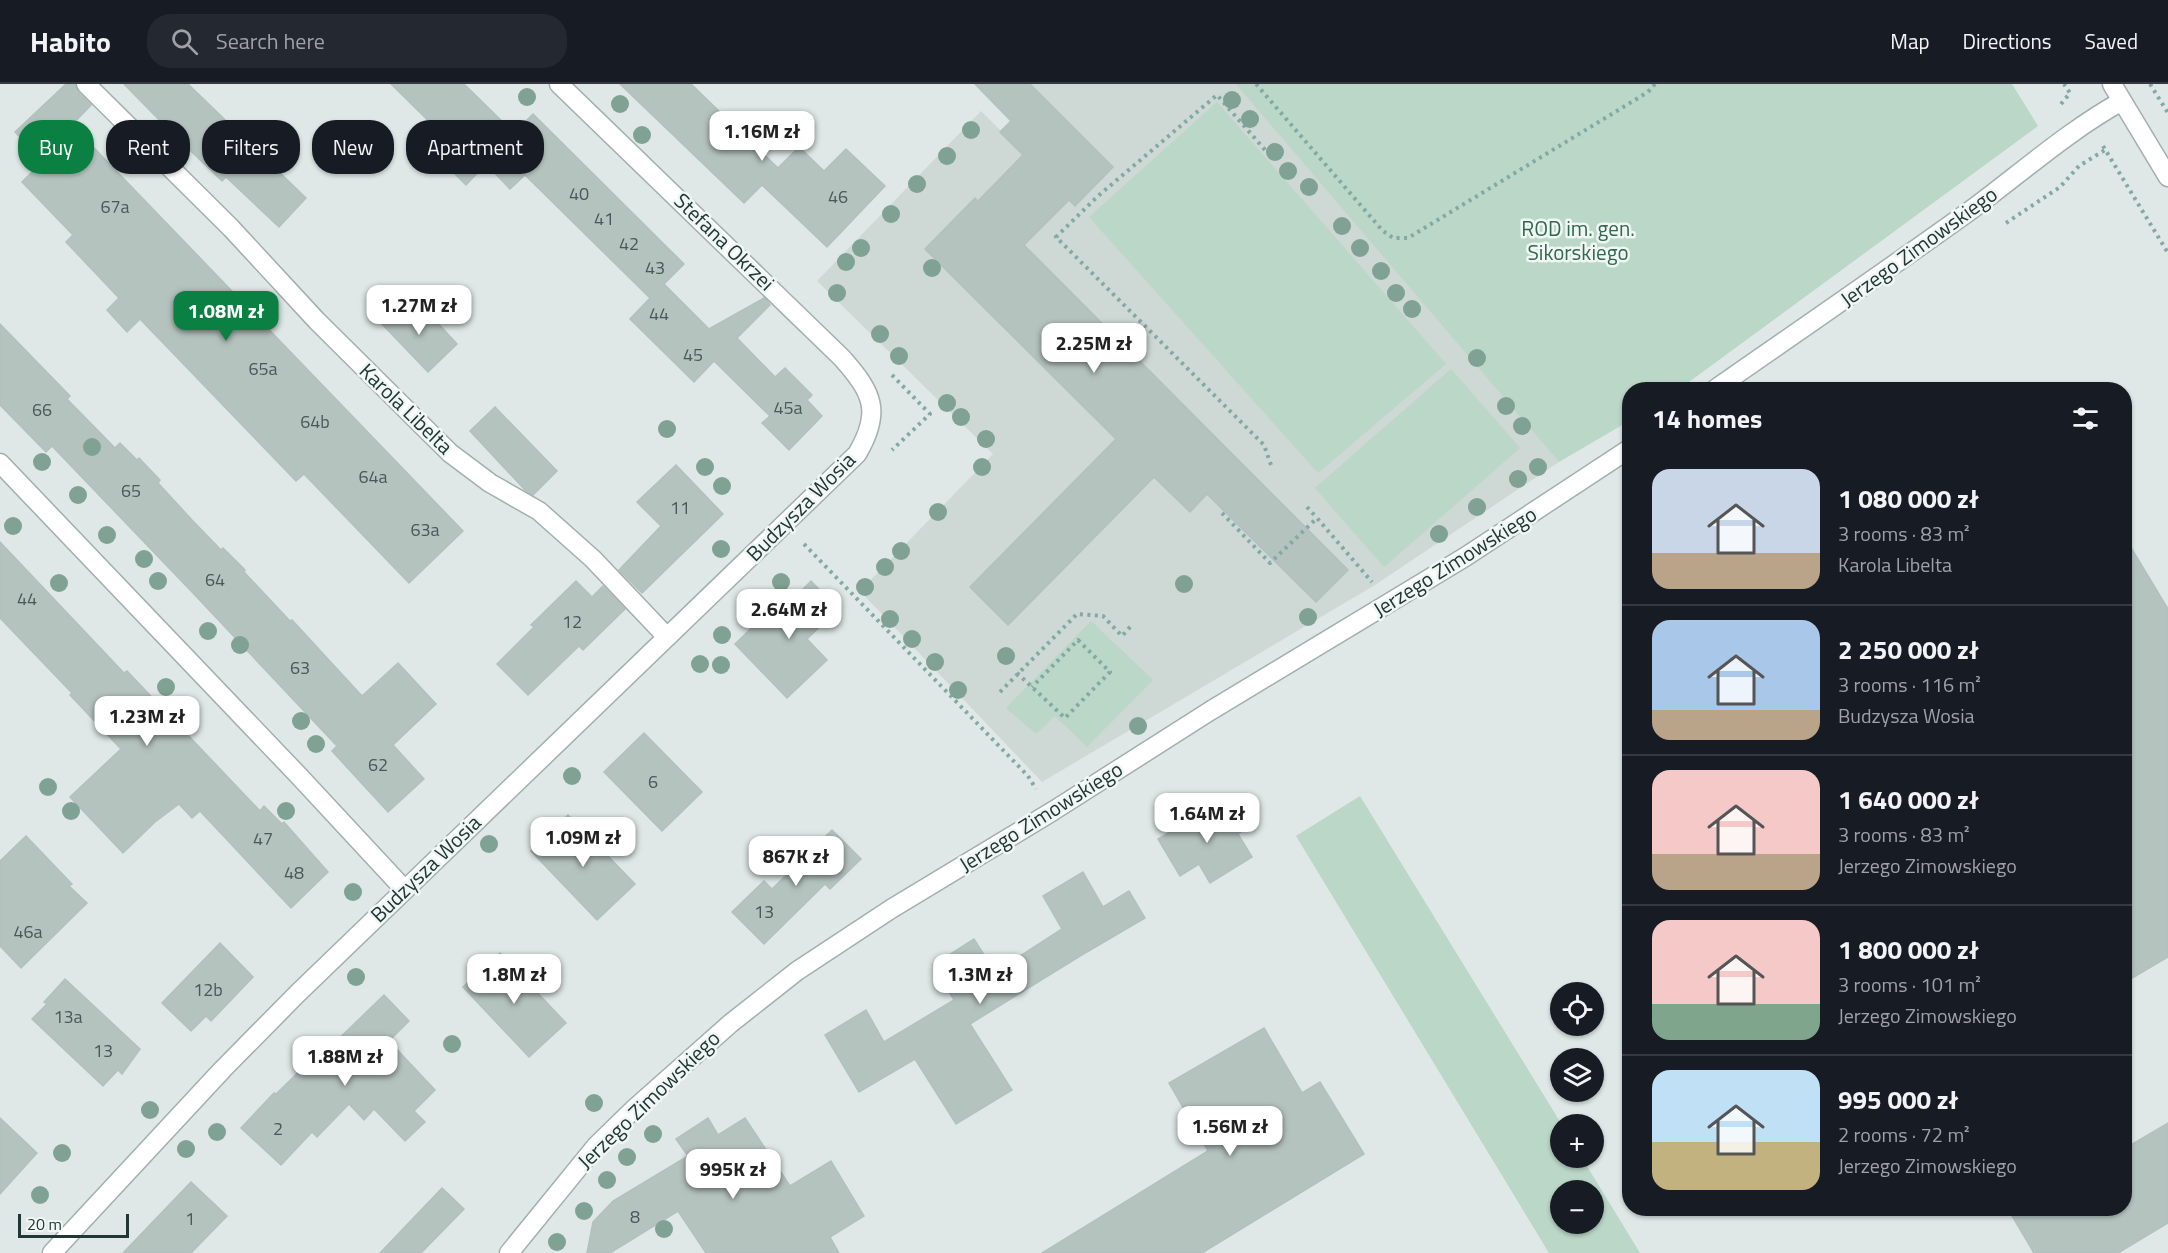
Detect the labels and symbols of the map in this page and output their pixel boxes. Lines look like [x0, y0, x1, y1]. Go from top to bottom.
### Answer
pin: 1.16M zł [700, 111, 824, 162]
street label: Jerzego Zimowskiego [1833, 178, 2004, 314]
house number: 40 [569, 180, 589, 207]
house number: 46 [828, 183, 848, 210]
street label: Stefana Okrzei [667, 185, 782, 298]
house number: 67a [100, 193, 130, 220]
house number: 41 [594, 205, 614, 232]
park label: ROD im. gen. Sikorskiego [1521, 212, 1635, 268]
house number: 42 [619, 230, 639, 257]
house number: 43 [645, 254, 665, 281]
pin: 1.27M zł [357, 285, 481, 336]
pin: 1.08M zł [164, 291, 288, 342]
house number: 44 [649, 300, 669, 327]
pin: 2.25M zł [1032, 323, 1156, 374]
house number: 45 [683, 341, 703, 368]
house number: 65a [248, 355, 278, 382]
street label: Karola Libelta [353, 355, 461, 462]
house number: 45a [773, 394, 803, 421]
house number: 66 [32, 396, 52, 423]
house number: 64b [300, 408, 330, 435]
street label: Budzysza Wosia [738, 444, 863, 568]
house number: 64a [358, 463, 388, 490]
house number: 65 [121, 477, 141, 504]
house number: 11 [670, 494, 690, 521]
street label: Jerzego Zimowskiego [1366, 498, 1543, 624]
house number: 63a [410, 516, 440, 543]
house number: 64 [205, 566, 225, 593]
house number: 44 [17, 585, 37, 612]
pin: 2.64M zł [727, 589, 851, 640]
house number: 12 [562, 608, 582, 635]
house number: 63 [290, 654, 310, 681]
pin: 1.23M zł [85, 696, 209, 747]
house number: 62 [368, 751, 388, 778]
street label: Jerzego Zimowskiego [952, 753, 1129, 879]
house number: 6 [648, 768, 658, 795]
pin: 1.64M zł [1145, 793, 1269, 844]
street label: Budzysza Wosia [363, 807, 488, 930]
pin: 1.09M zł [521, 817, 645, 868]
house number: 47 [253, 825, 273, 852]
pin: 867K zł [741, 836, 851, 887]
house number: 48 [284, 859, 304, 886]
house number: 13 [754, 898, 774, 925]
house number: 46a [13, 918, 43, 945]
pin: 1.8M zł [459, 954, 569, 1005]
pin: 1.3M zł [925, 954, 1035, 1005]
house number: 12b [193, 976, 223, 1003]
house number: 13a [53, 1003, 83, 1030]
street label: Jerzego Zimowskiego [570, 1023, 727, 1176]
pin: 1.88M zł [283, 1036, 407, 1087]
house number: 13 [93, 1037, 113, 1064]
pin: 1.56M zł [1168, 1106, 1292, 1157]
house number: 2 [273, 1115, 283, 1142]
pin: 995K zł [678, 1149, 788, 1200]
house number: 8 [630, 1203, 640, 1230]
house number: 1 [185, 1205, 195, 1232]
scale bar [18, 1211, 129, 1238]

